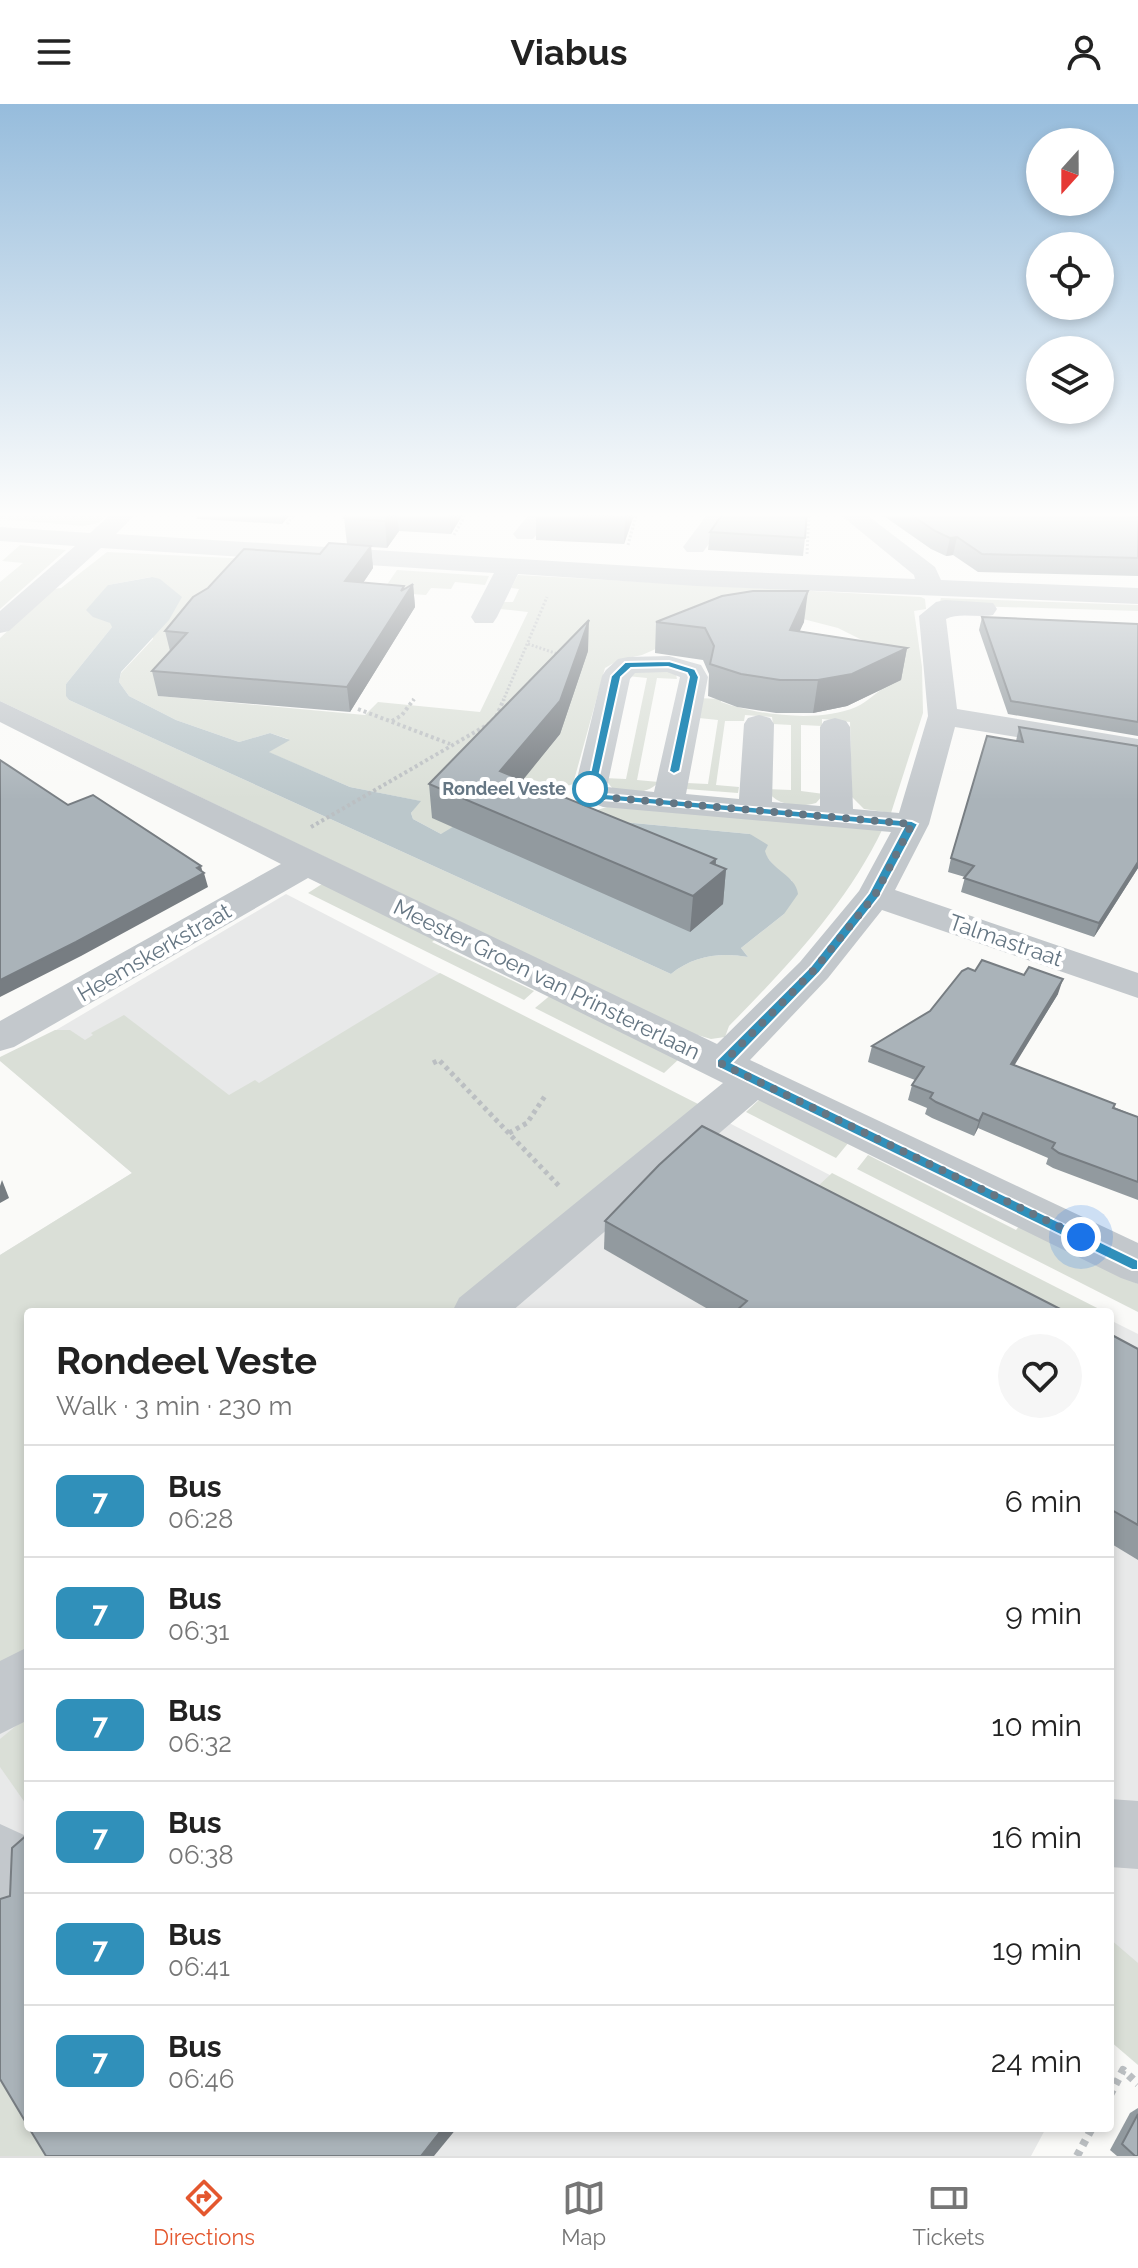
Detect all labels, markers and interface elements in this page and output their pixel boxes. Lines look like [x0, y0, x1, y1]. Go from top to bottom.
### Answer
icon: menu [32, 30, 76, 74]
icon: person [1062, 30, 1106, 74]
text: Viabus [510, 31, 628, 73]
north arrow [1026, 128, 1114, 216]
map controls [1026, 128, 1114, 424]
button: locate [1026, 232, 1114, 320]
button: layers [1026, 336, 1114, 424]
marker: Rondeel Veste [573, 772, 607, 806]
place label: Rondeel Veste [442, 778, 566, 799]
street label: Meester Groen van Prinstererlaan [389, 893, 705, 1065]
street label: Heemskerkstraat [73, 897, 236, 1007]
street label: Talmastraat [946, 908, 1067, 972]
your location [1061, 1217, 1101, 1257]
button: heart [998, 1334, 1082, 1418]
text: Rondeel Veste [56, 1338, 317, 1383]
text: Walk · 3 min · 230 m [56, 1391, 292, 1421]
text: Bus [168, 1469, 222, 1504]
text: 7 [92, 1484, 108, 1517]
text: 6 min [1005, 1484, 1082, 1519]
text: 06:28 [168, 1504, 233, 1534]
text: Bus [168, 1581, 222, 1616]
text: 7 [92, 1596, 108, 1629]
text: 9 min [1005, 1596, 1082, 1631]
text: 06:31 [168, 1616, 230, 1646]
text: Bus [168, 1693, 222, 1728]
text: 7 [92, 1708, 108, 1741]
text: 10 min [992, 1708, 1082, 1743]
text: 06:32 [168, 1728, 232, 1758]
text: Bus [168, 1805, 222, 1840]
text: 7 [92, 1820, 108, 1853]
text: 16 min [992, 1820, 1082, 1855]
text: 06:38 [168, 1840, 234, 1870]
text: Bus [168, 1917, 222, 1952]
text: 7 [92, 1932, 108, 1965]
text: 19 min [992, 1932, 1082, 1967]
text: 06:41 [168, 1952, 230, 1982]
text: Bus [168, 2029, 222, 2064]
text: 7 [92, 2044, 108, 2077]
text: 24 min [991, 2044, 1082, 2079]
text: 06:46 [168, 2064, 234, 2094]
tab: Directions [153, 2176, 255, 2250]
tab: Map [561, 2176, 606, 2250]
tab: Tickets [913, 2176, 985, 2250]

